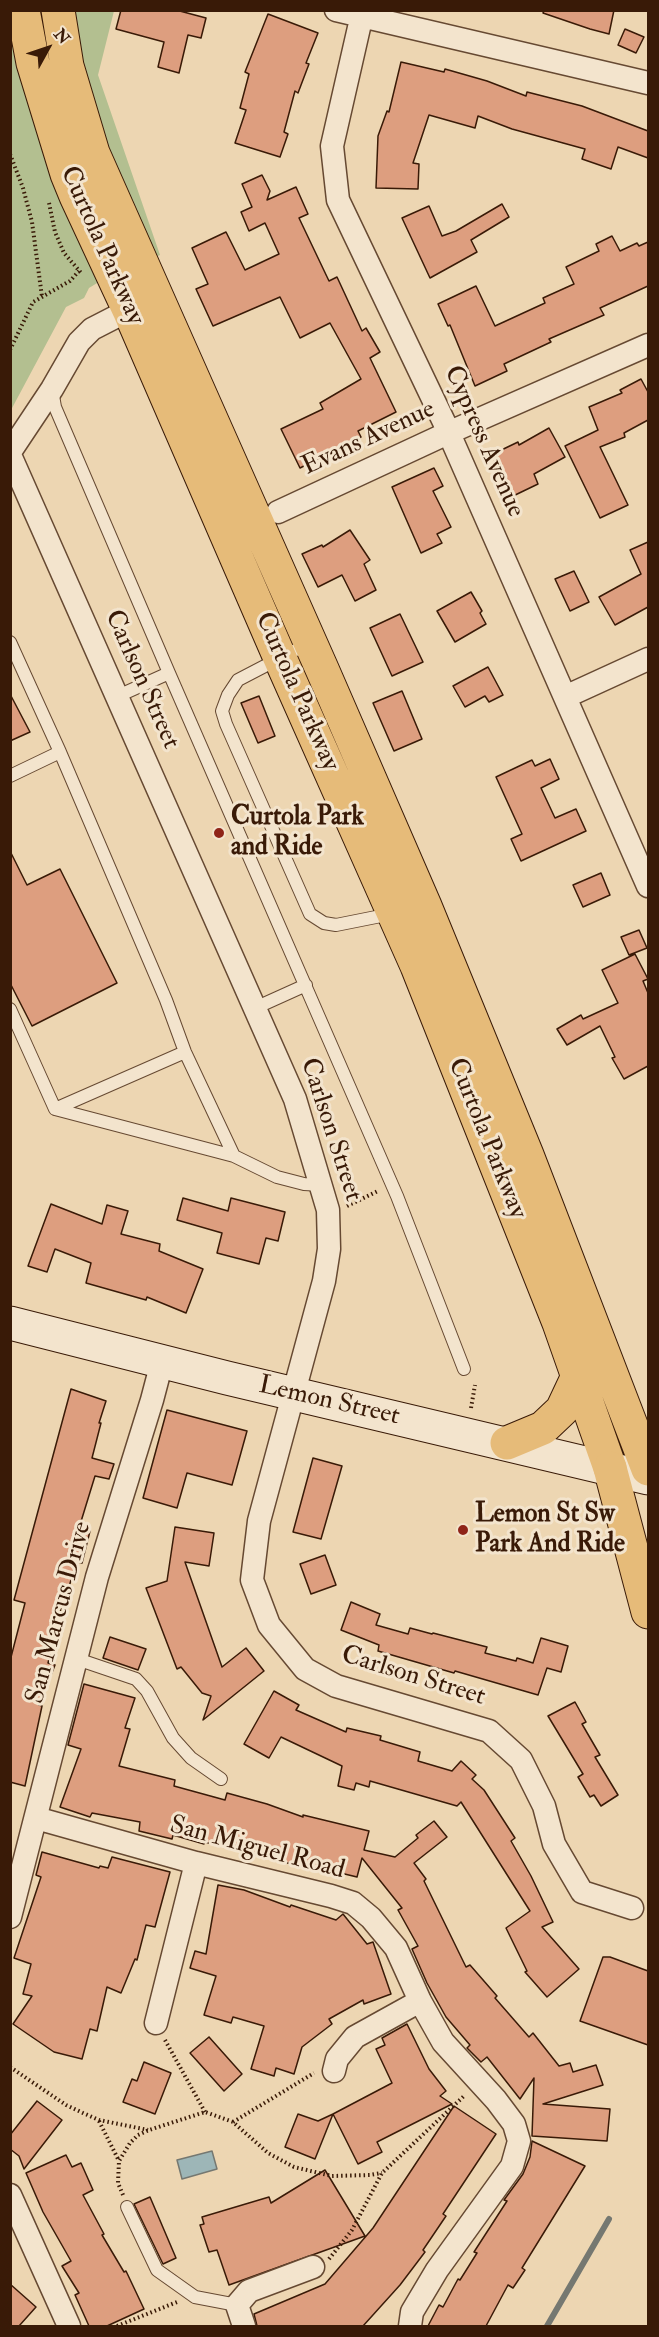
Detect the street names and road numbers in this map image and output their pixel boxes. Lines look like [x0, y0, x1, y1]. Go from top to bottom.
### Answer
street label: Curtola Parkway [52, 162, 150, 330]
street label: Cypress Avenue [436, 361, 530, 523]
street label: Evans Avenue [298, 395, 440, 483]
street label: Carlson Street [96, 606, 186, 754]
street label: Curtola Parkway [247, 608, 345, 776]
street label: Carlson Street [292, 1054, 368, 1206]
street label: Curtola Parkway [440, 1054, 532, 1224]
street label: Lemon Street [255, 1371, 403, 1433]
street label: San Marcus Drive [21, 1519, 99, 1707]
street label: Carlson Street [337, 1640, 489, 1714]
street label: San Miguel Road [166, 1811, 348, 1887]

